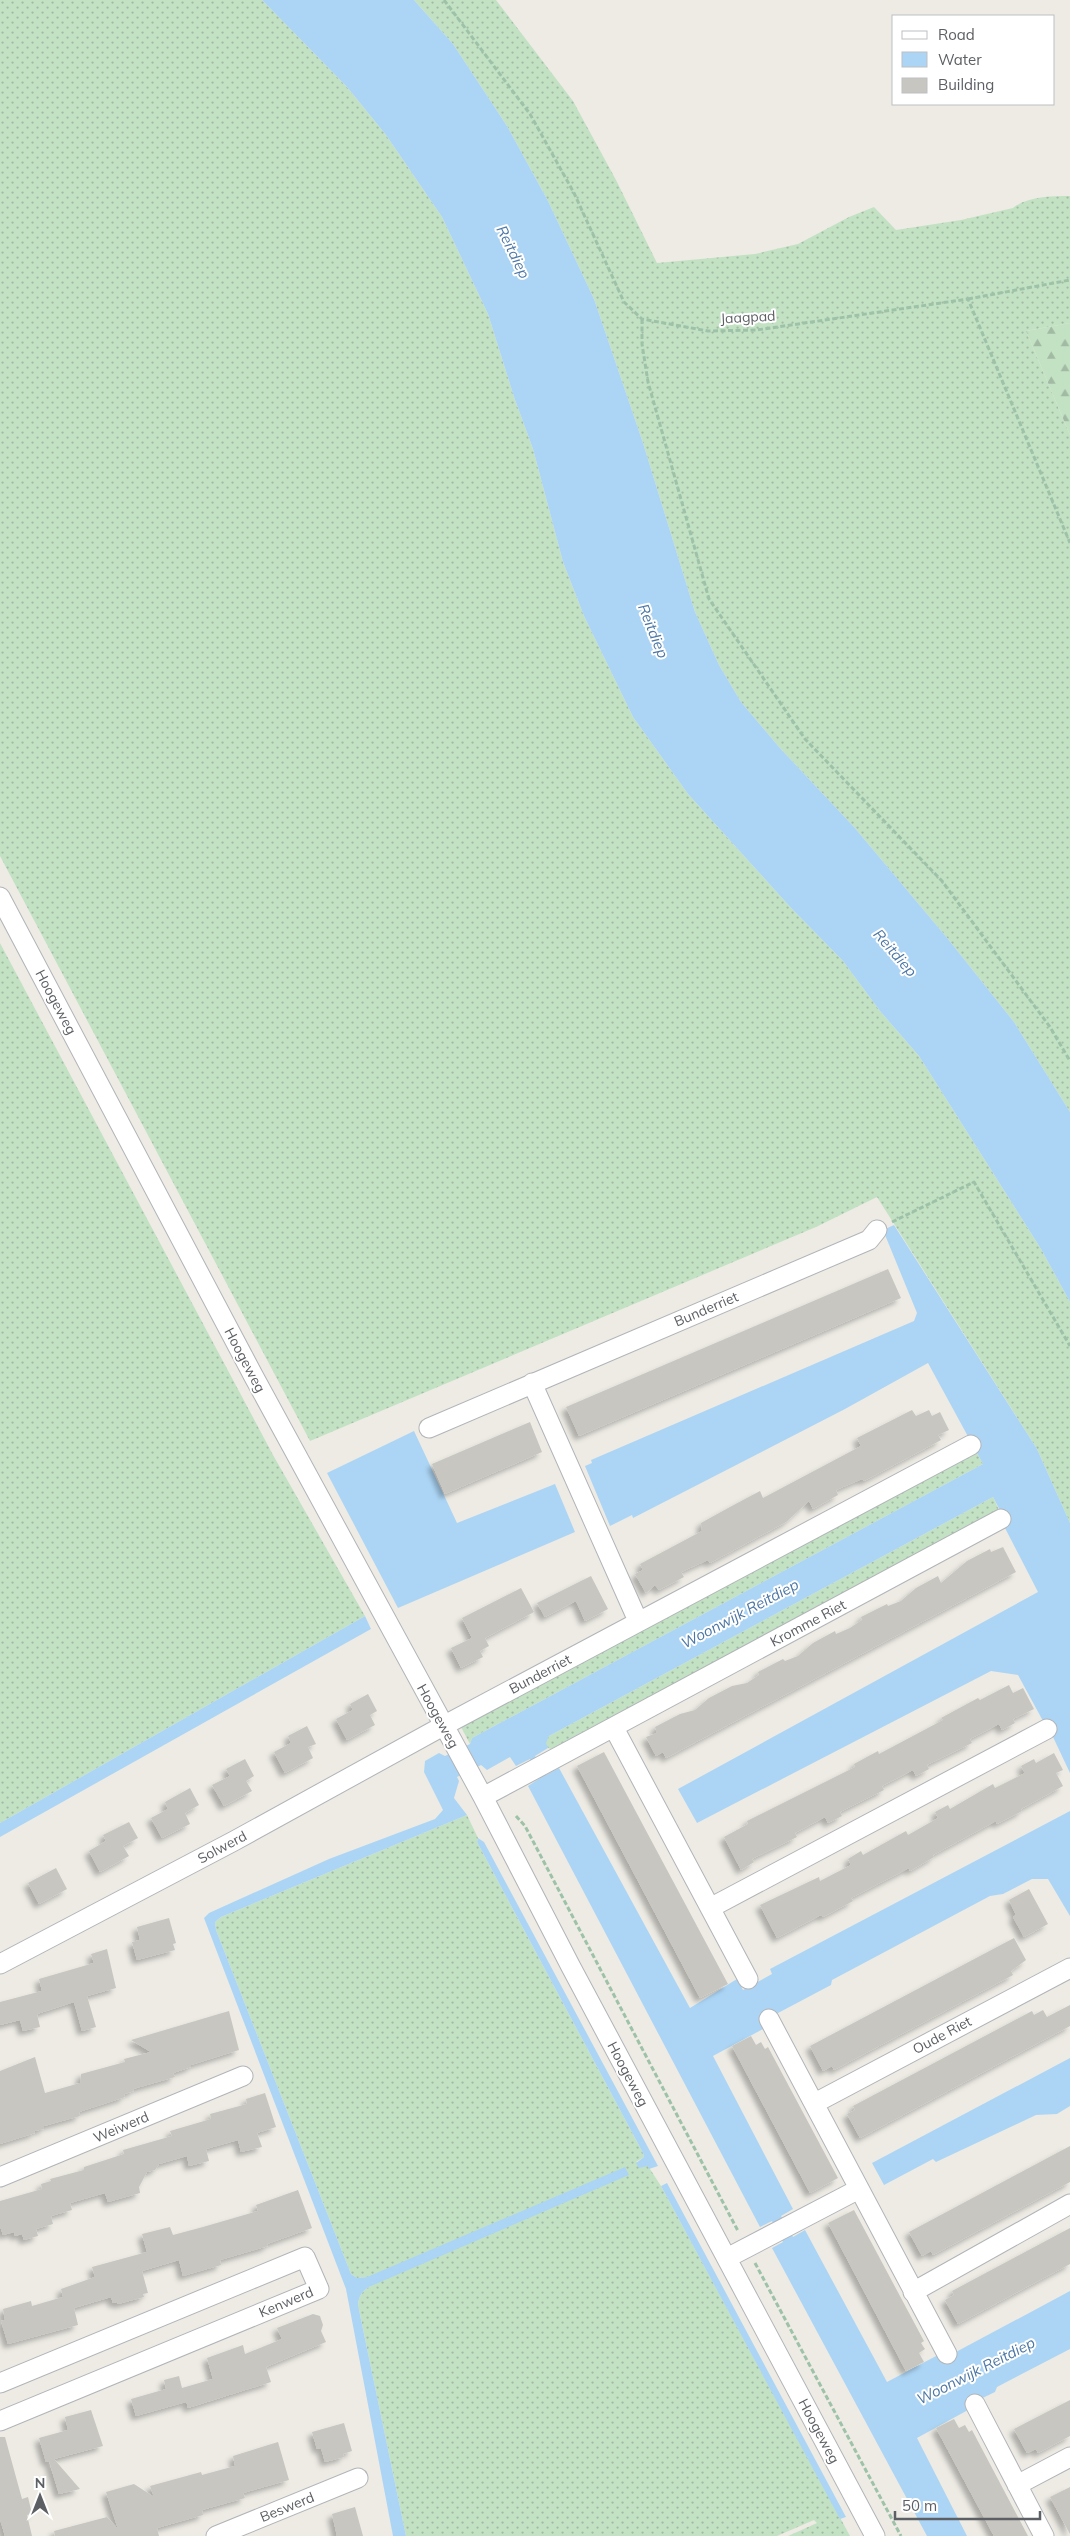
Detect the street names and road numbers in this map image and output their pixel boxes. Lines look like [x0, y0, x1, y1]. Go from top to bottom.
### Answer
street label: Jaagpad [720, 307, 776, 327]
street label: Hoogeweg [31, 967, 81, 1037]
street label: Bunderriet [671, 1287, 741, 1331]
street label: Hoogeweg [220, 1325, 270, 1395]
street label: Kromme Riet [767, 1595, 849, 1650]
street label: Bunderriet [506, 1650, 574, 1698]
street label: Hoogeweg [413, 1681, 463, 1751]
street label: Solwerd [194, 1827, 250, 1867]
street label: Oude Riet [909, 2012, 975, 2058]
street label: Hoogeweg [603, 2039, 653, 2109]
street label: Weiwerd [90, 2107, 152, 2147]
street label: Kenwerd [256, 2282, 316, 2322]
street label: Hoogeweg [794, 2396, 844, 2466]
street label: Beswerd [257, 2488, 317, 2526]

